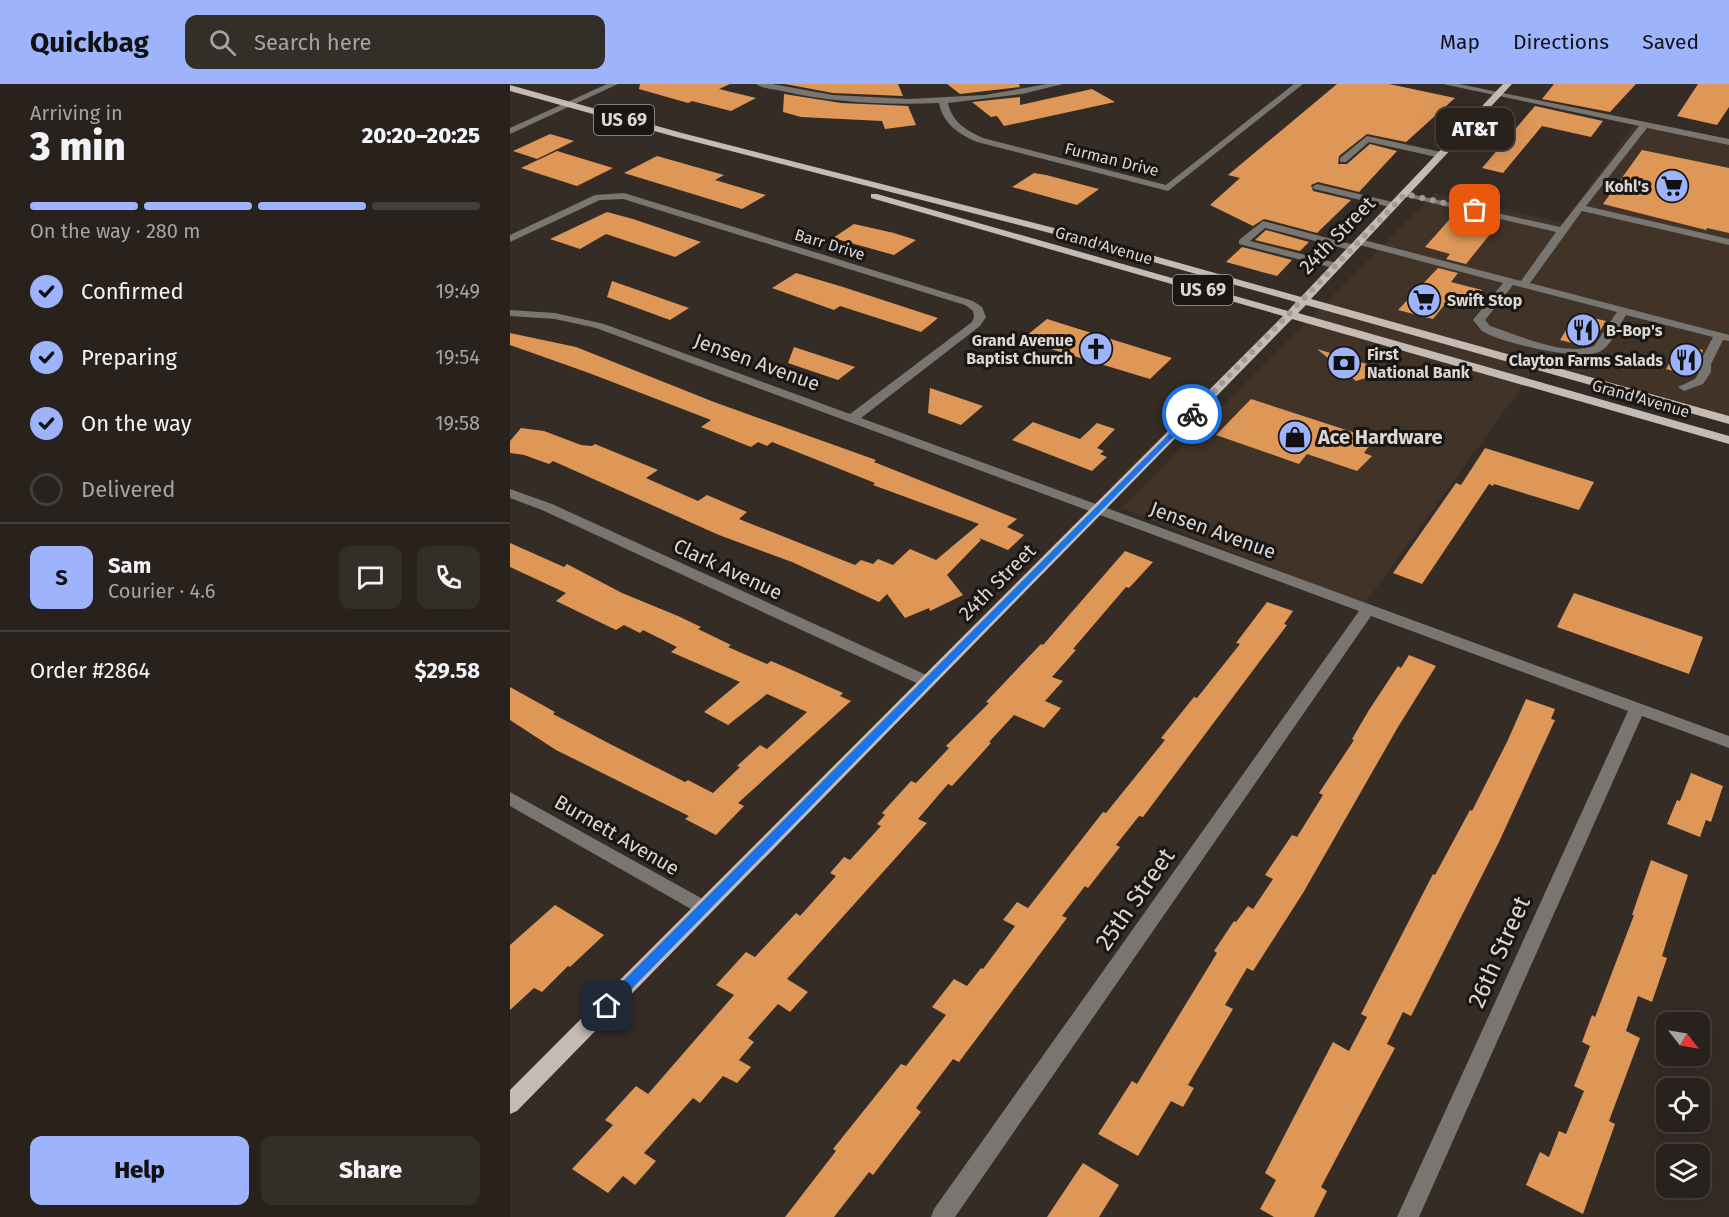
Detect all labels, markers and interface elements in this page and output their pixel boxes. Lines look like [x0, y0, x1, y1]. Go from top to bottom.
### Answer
search box [185, 15, 605, 69]
text: Quickbag [30, 26, 149, 59]
icon: search [206, 26, 239, 59]
text: Search here [254, 29, 372, 56]
text: Map [1440, 29, 1480, 55]
text: Directions [1513, 29, 1609, 55]
text: Saved [1642, 29, 1699, 55]
text: Arriving in [30, 101, 123, 125]
road number: US 69 [594, 105, 654, 135]
callout: AT&T [1436, 108, 1514, 150]
text: AT&T [1452, 117, 1498, 141]
text: 20:20–20:25 [362, 122, 480, 149]
text: 3 min [30, 124, 126, 170]
street label: Furman Drive [1063, 139, 1161, 180]
supermarket icon: Kohl's [1654, 168, 1690, 204]
place label: Kohl's [1605, 177, 1649, 196]
pin [1449, 184, 1500, 235]
street label: 24th Street [1294, 191, 1380, 279]
icon: bag [1458, 193, 1491, 226]
text: On the way · 280 m [30, 219, 200, 243]
street label: Grand Avenue [1053, 222, 1155, 268]
street label: Barr Drive [792, 225, 867, 264]
icon: check [30, 275, 63, 308]
road number: US 69 [1173, 275, 1233, 305]
text: Confirmed [81, 278, 184, 305]
text: 19:49 [435, 279, 480, 303]
supermarket icon: Swift Stop [1406, 282, 1442, 318]
place label: Swift Stop [1447, 291, 1522, 310]
restaurant icon: B-Bop's [1565, 312, 1601, 348]
place label: B-Bop's [1606, 321, 1663, 340]
street label: Jensen Avenue [691, 328, 823, 396]
place label: Grand Avenue Baptist Church [966, 331, 1073, 368]
church icon: Grand Avenue Baptist Church [1078, 331, 1114, 367]
icon: check [30, 341, 63, 374]
restaurant icon: Clayton Farms Salads [1668, 342, 1704, 378]
text: Preparing [81, 344, 177, 371]
text: 19:54 [435, 345, 480, 369]
bank icon: First National Bank [1326, 345, 1362, 381]
place label: First National Bank [1367, 345, 1470, 382]
place label: Clayton Farms Salads [1509, 351, 1663, 370]
street label: Grand Avenue [1590, 375, 1692, 421]
courier [1162, 384, 1222, 444]
icon: bike [1176, 398, 1209, 431]
icon: check [30, 407, 63, 440]
text: On the way [81, 410, 192, 437]
text: 19:58 [435, 411, 480, 435]
shop icon: Ace Hardware [1277, 419, 1313, 455]
place label: Ace Hardware [1317, 425, 1443, 449]
text: Delivered [81, 476, 176, 503]
street label: Jensen Avenue [1147, 496, 1279, 564]
street label: Clark Avenue [670, 533, 786, 605]
street label: 24th Street [954, 538, 1041, 625]
button: chat [339, 546, 402, 609]
button: phone [417, 546, 480, 609]
text: Sam [108, 552, 151, 579]
text: S [55, 564, 68, 591]
text: Courier · 4.6 [108, 579, 215, 603]
text: Order #2864 [30, 657, 150, 684]
text: $29.58 [415, 657, 480, 684]
street label: Burnett Avenue [550, 790, 684, 880]
street label: 25th Street [1090, 842, 1180, 955]
street label: 26th Street [1462, 892, 1536, 1012]
pin [581, 980, 632, 1031]
icon: home [590, 989, 623, 1022]
north arrow [1656, 1012, 1710, 1066]
map controls [1656, 1012, 1710, 1198]
button: locate [1656, 1078, 1710, 1132]
button: Help [30, 1136, 249, 1205]
button: Share [261, 1136, 480, 1205]
button: layers [1656, 1144, 1710, 1198]

